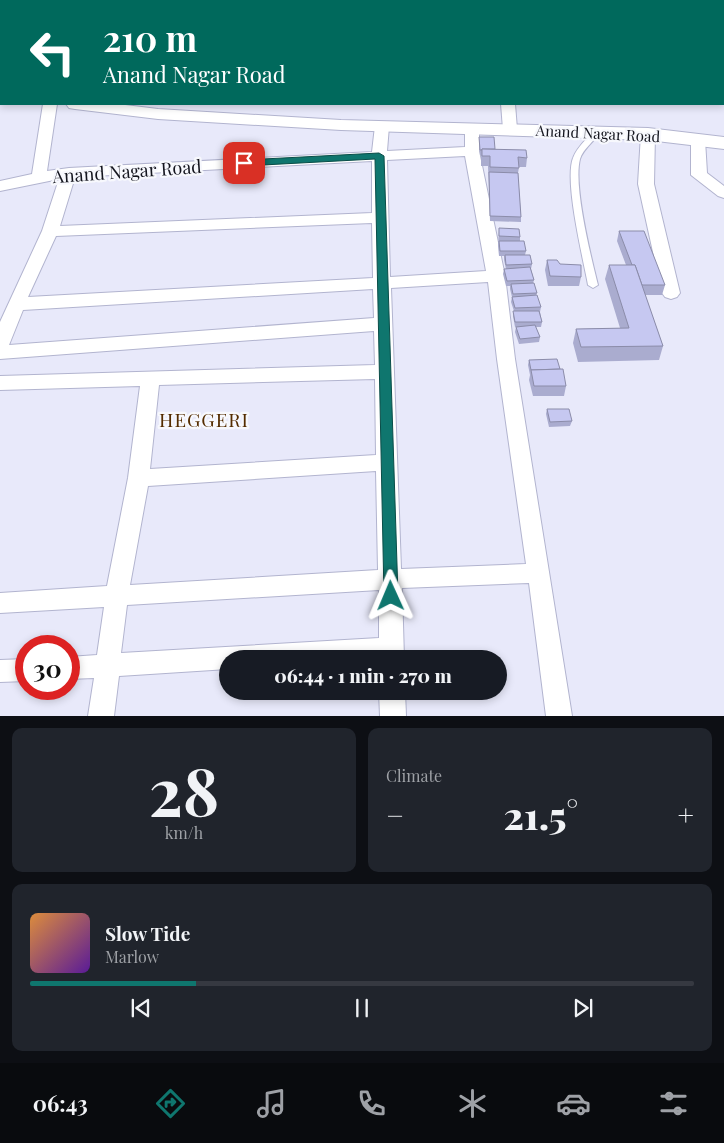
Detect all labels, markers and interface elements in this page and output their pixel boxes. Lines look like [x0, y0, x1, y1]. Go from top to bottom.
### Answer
text: 210 m [103, 14, 197, 61]
icon: left [20, 20, 85, 85]
text: Anand Nagar Road [103, 59, 286, 89]
street label: Anand Nagar Road [534, 120, 661, 146]
pin [223, 142, 265, 184]
icon: arrive [230, 149, 258, 177]
street label: Anand Nagar Road [51, 154, 203, 188]
district label: HEGGERI [159, 406, 249, 432]
position arrow [364, 569, 416, 621]
speed limit sign: 30 [15, 635, 80, 700]
text: 06:44 · 1 min · 270 m [274, 662, 452, 688]
text: 28 [149, 746, 219, 832]
text: Climate [386, 765, 442, 786]
text: 21.5° [504, 789, 578, 840]
text: − [386, 796, 404, 833]
text: + [678, 796, 694, 833]
text: km/h [165, 822, 203, 843]
text: Slow Tide [105, 920, 190, 946]
text: Marlow [105, 946, 159, 967]
icon: previous [127, 994, 155, 1022]
icon: pause [348, 994, 376, 1022]
icon: next [569, 994, 597, 1022]
icon: directions [153, 1086, 188, 1121]
icon: music [254, 1086, 289, 1121]
icon: phone [354, 1086, 389, 1121]
icon: climate [455, 1086, 490, 1121]
icon: car [556, 1086, 591, 1121]
icon: filters [656, 1086, 691, 1121]
text: 06:43 [33, 1088, 88, 1118]

